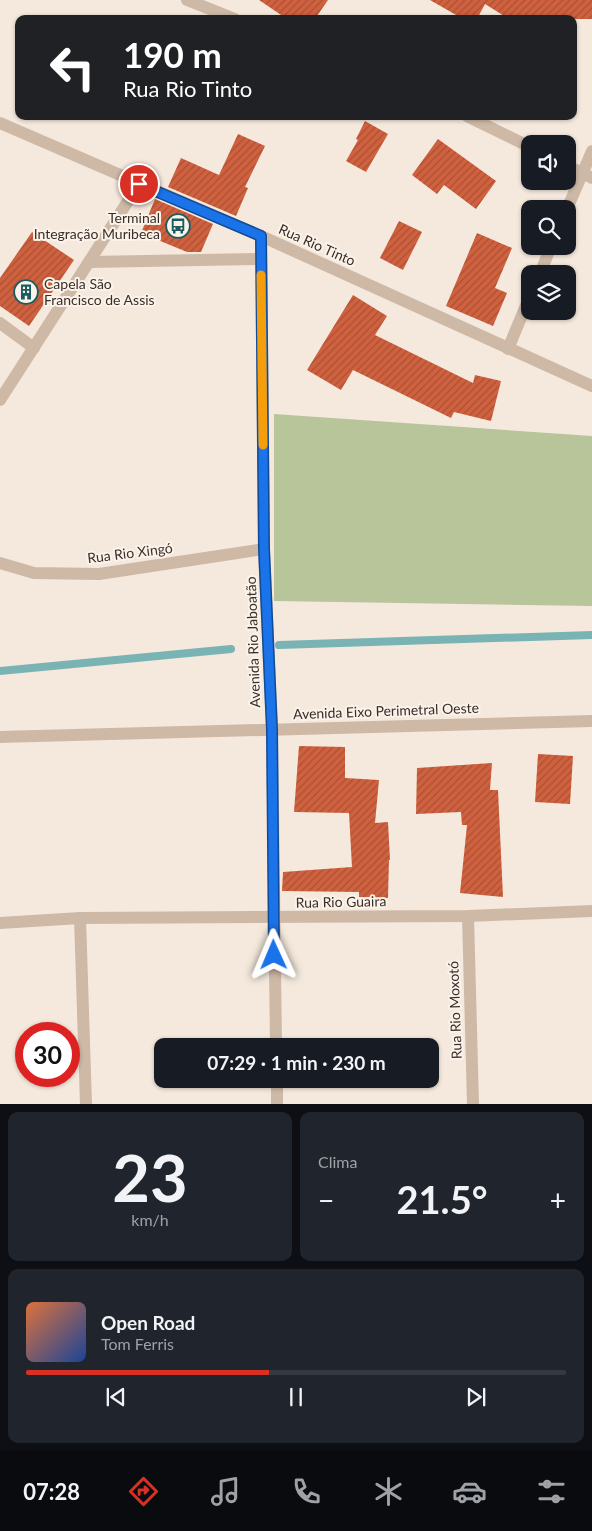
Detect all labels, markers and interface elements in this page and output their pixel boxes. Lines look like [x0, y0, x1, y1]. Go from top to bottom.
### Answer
text: 190 m [123, 33, 222, 75]
icon: left [40, 35, 105, 100]
text: Rua Rio Tinto [123, 75, 252, 102]
map controls [521, 135, 576, 320]
button: sound [521, 135, 576, 190]
pin [118, 163, 160, 205]
icon: arrive [125, 170, 153, 198]
button: search [521, 200, 576, 255]
place label: Terminal Integração Muribeca [34, 209, 160, 242]
bus stop icon: Terminal Integração Muribeca [165, 213, 191, 239]
street label: Rua Rio Tinto [276, 220, 358, 269]
button: layers [521, 265, 576, 320]
place label: Capela São Francisco de Assis [44, 275, 155, 308]
building icon: Capela São Francisco de Assis [13, 279, 39, 305]
street label: Rua Rio Xingó [86, 539, 174, 566]
street label: Avenida Rio Jaboatão [242, 576, 263, 708]
street label: Avenida Eixo Perimetral Oeste [293, 699, 479, 722]
street label: Rua Rio Guaira [296, 892, 386, 911]
position arrow [247, 928, 299, 980]
street label: Rua Rio Moxotó [444, 961, 465, 1059]
speed limit sign: 30 [15, 1022, 80, 1087]
text: 07:29 · 1 min · 230 m [207, 1051, 386, 1074]
text: 23 [112, 1138, 188, 1216]
text: Clima [318, 1152, 357, 1171]
text: 21.5° [397, 1176, 487, 1222]
text: − [318, 1183, 334, 1217]
text: + [550, 1183, 566, 1217]
text: km/h [131, 1210, 169, 1229]
text: Open Road [101, 1311, 195, 1334]
text: Tom Ferris [101, 1334, 174, 1353]
icon: previous [102, 1383, 130, 1411]
icon: pause [282, 1383, 310, 1411]
icon: next [462, 1383, 490, 1411]
icon: directions [126, 1474, 161, 1509]
icon: music [208, 1474, 243, 1509]
icon: phone [289, 1474, 324, 1509]
icon: climate [371, 1474, 406, 1509]
icon: car [452, 1474, 487, 1509]
icon: filters [534, 1474, 569, 1509]
text: 07:28 [23, 1478, 80, 1505]

